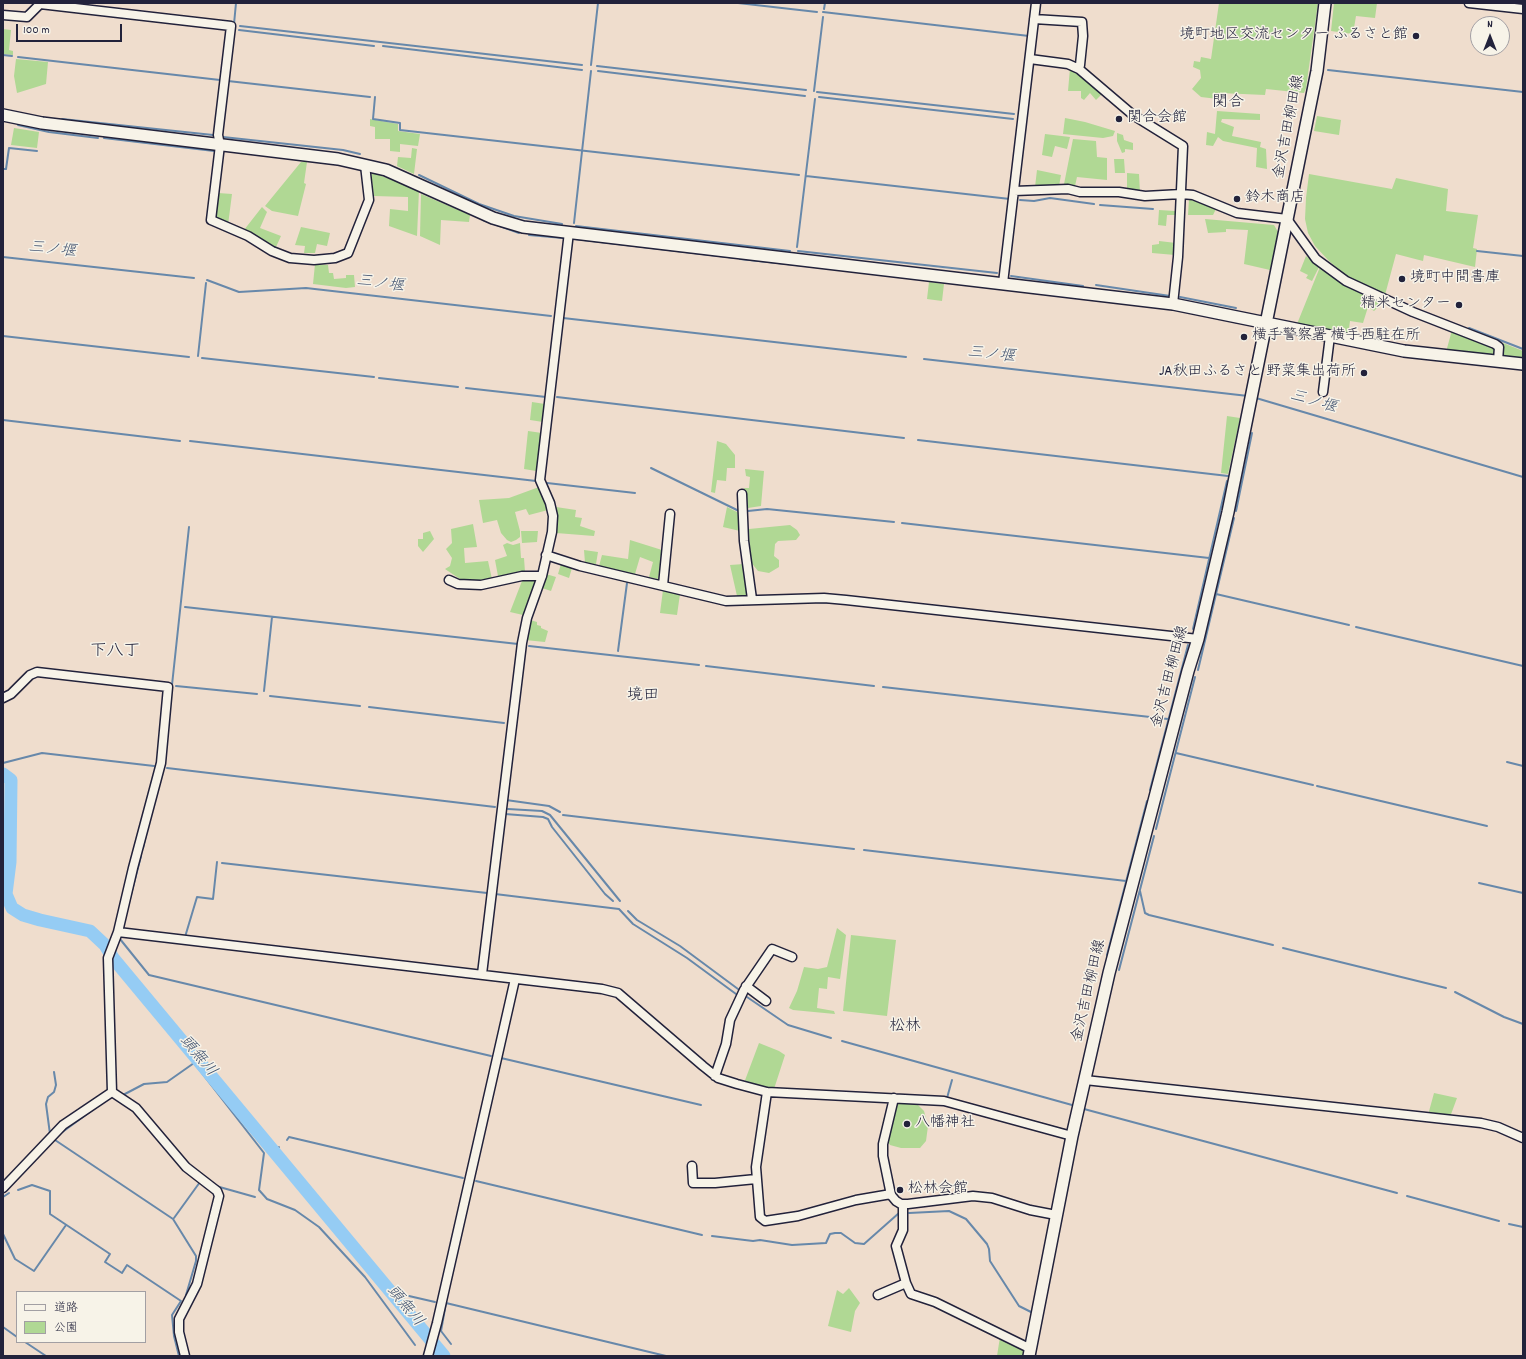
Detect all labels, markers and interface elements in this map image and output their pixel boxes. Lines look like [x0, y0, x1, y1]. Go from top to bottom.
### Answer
scale bar [18, 16, 124, 42]
north arrow [1470, 16, 1510, 56]
text: N [1487, 17, 1493, 33]
text: 100 m [23, 22, 50, 39]
place label: 境町地区交流センター ふるさと館 [1180, 27, 1408, 45]
marker: 境町地区交流センター ふるさと館 [1411, 31, 1421, 41]
street label: 金沢吉田柳田線 [1271, 74, 1309, 180]
district label: 関合 [1212, 94, 1244, 114]
place label: 関合会館 [1127, 110, 1187, 128]
marker: 関合会館 [1114, 114, 1124, 124]
place label: 鈴木商店 [1245, 190, 1305, 208]
marker: 鈴木商店 [1232, 194, 1242, 204]
water label: 三ノ堰 [27, 239, 77, 263]
place label: 境町中間書庫 [1410, 270, 1500, 288]
water label: 三ノ堰 [355, 273, 405, 297]
marker: 境町中間書庫 [1397, 274, 1407, 284]
place label: 精米センター [1361, 296, 1451, 314]
marker: 精米センター [1454, 300, 1464, 310]
place label: 横手警察署 横手西駐在所 [1252, 328, 1420, 346]
marker: 横手警察署 横手西駐在所 [1239, 332, 1249, 342]
water label: 三ノ堰 [966, 344, 1016, 368]
place label: JA秋田ふるさと 野菜集出荷所 [1159, 364, 1356, 382]
marker: JA秋田ふるさと 野菜集出荷所 [1359, 368, 1369, 378]
water label: 三ノ堰 [1287, 387, 1339, 419]
street label: 金沢吉田柳田線 [1149, 624, 1193, 730]
district label: 下八丁 [90, 643, 140, 663]
district label: 境田 [627, 687, 659, 707]
street label: 金沢吉田柳田線 [1069, 938, 1111, 1044]
district label: 松林 [889, 1018, 921, 1038]
water label: 頭無川 [174, 1032, 220, 1082]
place label: 八幡神社 [915, 1115, 975, 1133]
marker: 八幡神社 [902, 1119, 912, 1129]
place label: 松林会館 [908, 1181, 968, 1199]
marker: 松林会館 [895, 1185, 905, 1195]
water label: 頭無川 [381, 1282, 427, 1332]
legend [16, 1291, 146, 1343]
text: 道路 [54, 1300, 78, 1317]
text: 公園 [54, 1320, 78, 1337]

